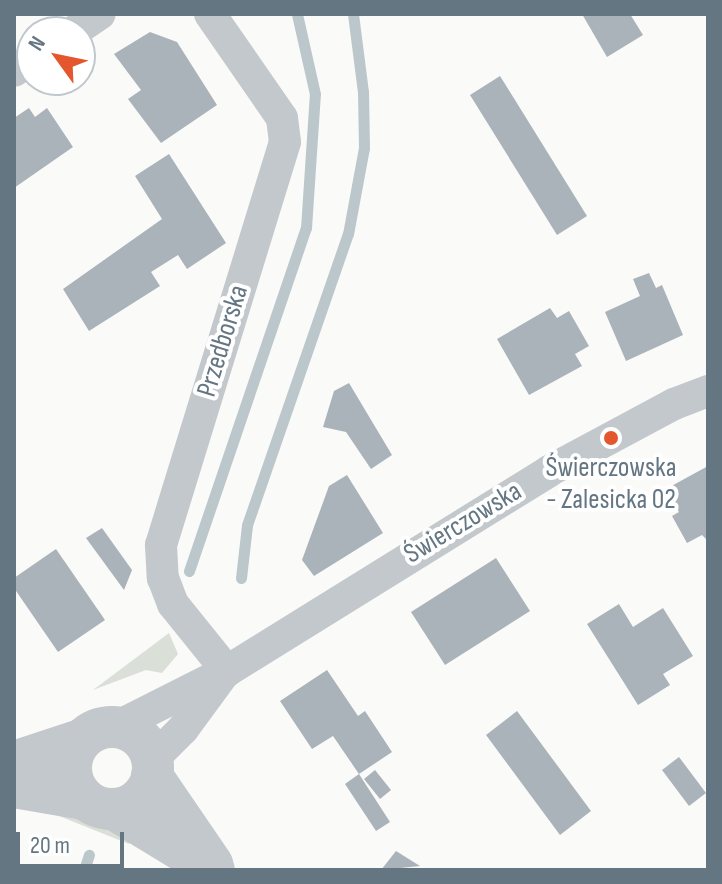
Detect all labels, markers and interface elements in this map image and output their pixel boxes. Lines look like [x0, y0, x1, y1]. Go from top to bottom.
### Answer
north arrow [16, 16, 96, 96]
text: N [23, 31, 52, 56]
street label: Przedborska [190, 281, 256, 401]
marker: Świerczowska - Zalesicka 02 [602, 429, 620, 447]
place label: Świerczowska - Zalesicka 02 [545, 451, 677, 517]
street label: Świerczowska [398, 475, 528, 571]
scale bar [20, 816, 128, 866]
text: 20 m [30, 831, 70, 860]

